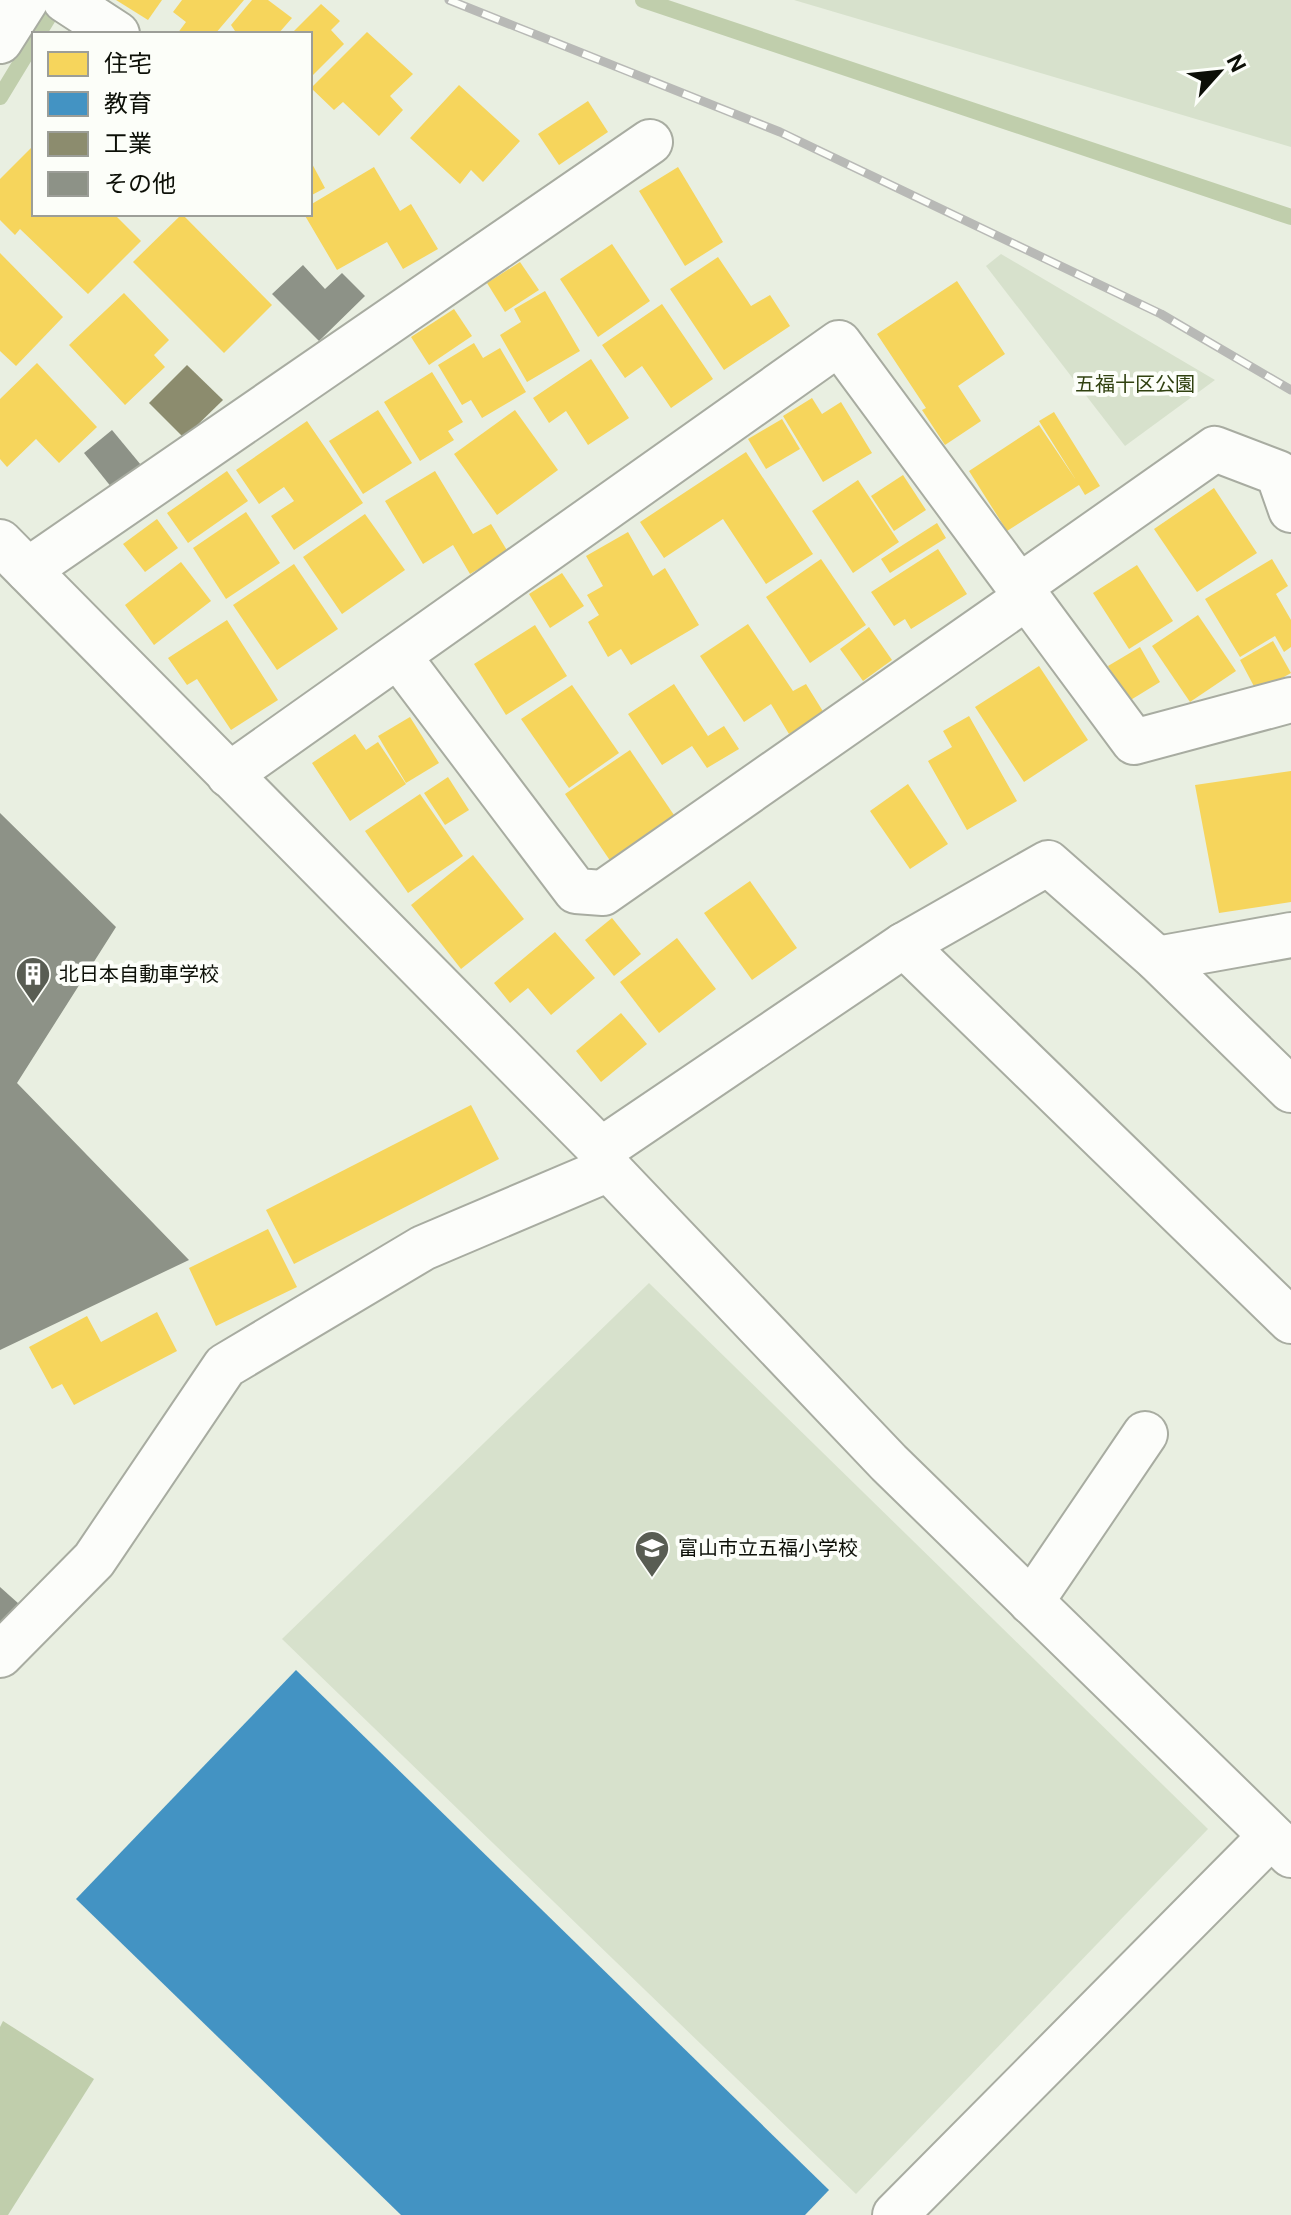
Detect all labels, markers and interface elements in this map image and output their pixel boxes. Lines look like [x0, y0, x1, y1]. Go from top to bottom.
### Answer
legend [32, 32, 312, 216]
north arrow [1179, 32, 1259, 112]
text: 住宅 [104, 48, 152, 79]
text: N [1220, 49, 1253, 77]
text: 教育 [104, 88, 152, 119]
text: 工業 [104, 128, 152, 159]
text: その他 [104, 168, 176, 199]
park label: 五福十区公園 [1075, 371, 1195, 397]
building icon: 北日本自動車学校 [14, 955, 52, 1005]
place label: 北日本自動車学校 [59, 961, 219, 987]
school or university icon: 富山市立五福小学校 [633, 1529, 671, 1579]
place label: 富山市立五福小学校 [678, 1535, 858, 1561]

